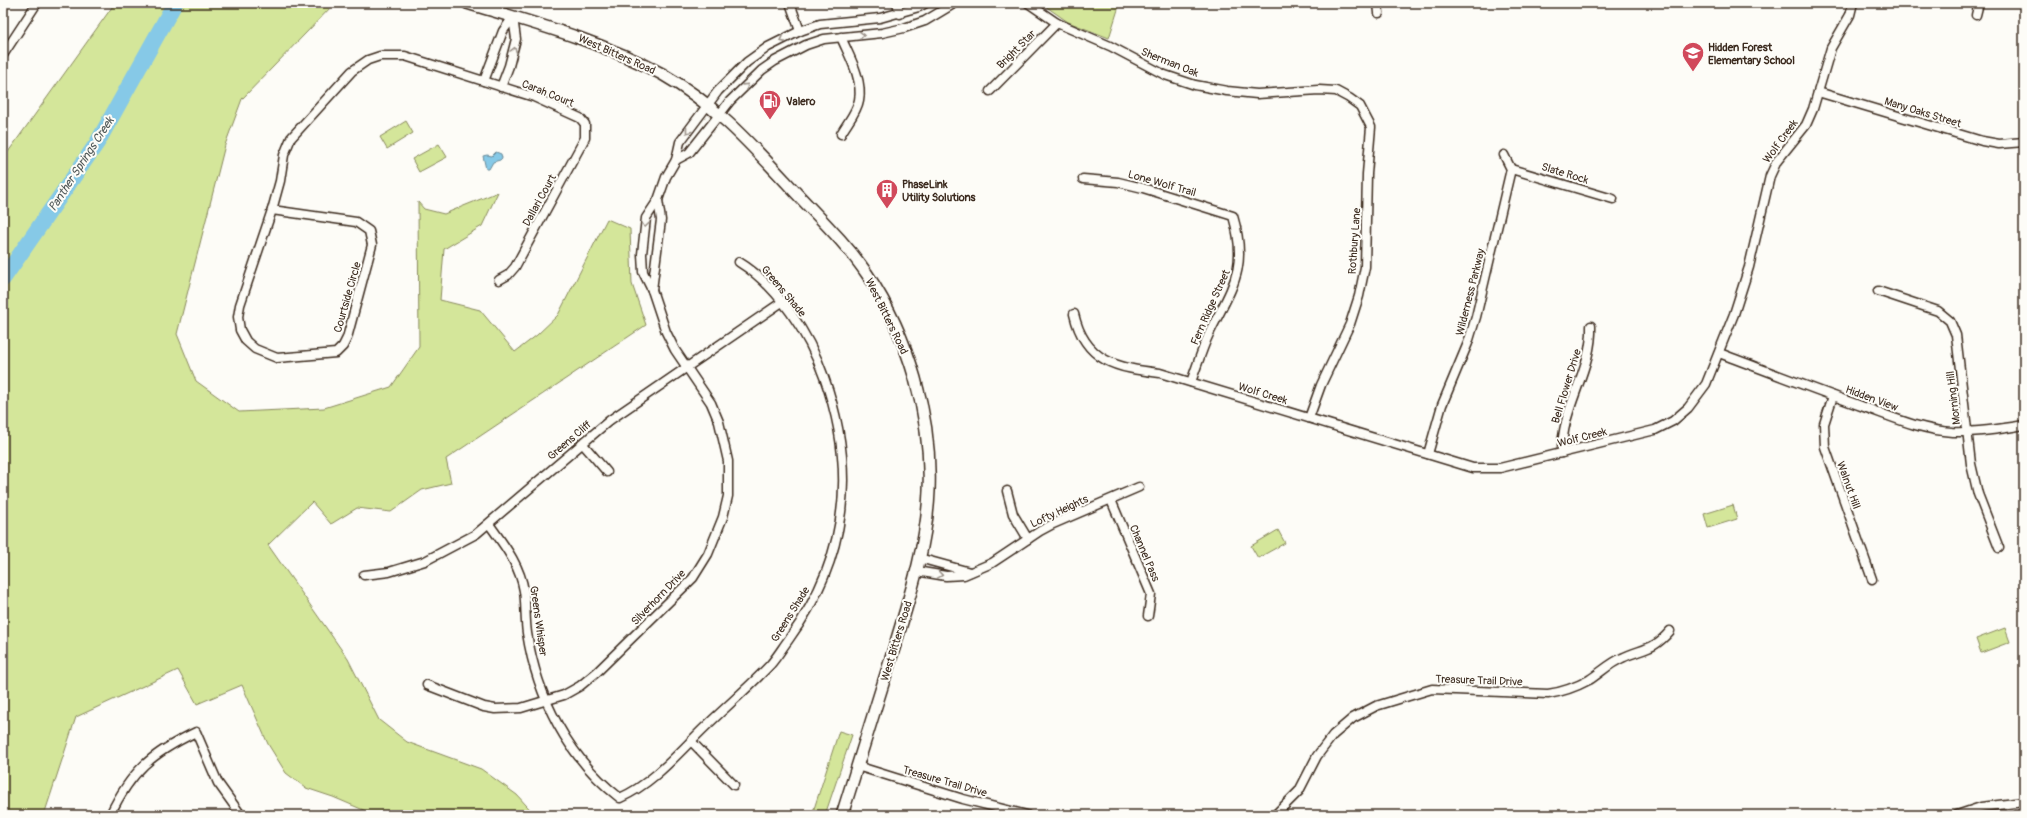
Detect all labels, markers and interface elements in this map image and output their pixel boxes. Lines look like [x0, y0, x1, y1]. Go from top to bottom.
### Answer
street label: Bright Star [994, 27, 1039, 71]
one-way arrow [859, 30, 865, 39]
street label: West Bitters Road [576, 32, 657, 77]
one-way arrow [778, 35, 786, 43]
school or university icon: Hidden Forest Elementary School [1680, 40, 1706, 73]
place label: Hidden Forest Elementary School [1708, 41, 1795, 67]
street label: Sherman Oak [1139, 45, 1201, 80]
one-way arrow [509, 47, 517, 53]
street label: Carah Court [520, 77, 576, 110]
one-way arrow [741, 83, 749, 90]
fuel station icon: Valero [757, 88, 783, 121]
place label: Valero [786, 95, 815, 108]
street label: Many Oaks Street [1883, 95, 1963, 130]
water label: Panther Springs Creek [45, 114, 118, 214]
street label: Wolf Creek [1760, 117, 1801, 166]
one-way arrow [686, 127, 693, 134]
street label: Slate Rock [1540, 160, 1590, 187]
street label: Lone Wolf Trail [1126, 168, 1197, 199]
street label: Dallari Court [520, 172, 559, 228]
building icon: PhaseLink Utility Solutions [874, 177, 900, 210]
place label: PhaseLink Utility Solutions [902, 178, 975, 204]
street label: Rothbury Lane [1346, 207, 1363, 275]
one-way arrow [641, 222, 650, 228]
street label: Wilderness Parkway [1453, 247, 1488, 337]
street label: Courtside Circle [331, 260, 364, 334]
street label: Greens Shade [759, 263, 809, 320]
street label: Fern Ridge Street [1188, 267, 1233, 347]
street label: West Bitters Road [863, 276, 911, 356]
street label: Bell Flower Drive [1549, 347, 1584, 425]
street label: Morning Hill [1944, 370, 1963, 426]
street label: Wolf Creek [1237, 380, 1289, 407]
street label: Hidden View [1844, 383, 1900, 414]
street label: Greens Cliff [545, 418, 594, 463]
street label: Wolf Creek [1556, 425, 1609, 450]
street label: Walnut Hill [1834, 460, 1863, 511]
street label: Lofty Heights [1028, 492, 1090, 530]
street label: Channel Pass [1127, 523, 1162, 584]
street label: Silverhorn Drive [629, 566, 689, 628]
one-way arrow [937, 570, 943, 579]
street label: Greens Shade [768, 584, 813, 644]
street label: Greens Whisper [527, 585, 550, 657]
street label: West Bitters Road [878, 600, 915, 683]
street label: Treasure Trail Drive [1435, 672, 1523, 689]
street label: Treasure Trail Drive [901, 763, 989, 800]

